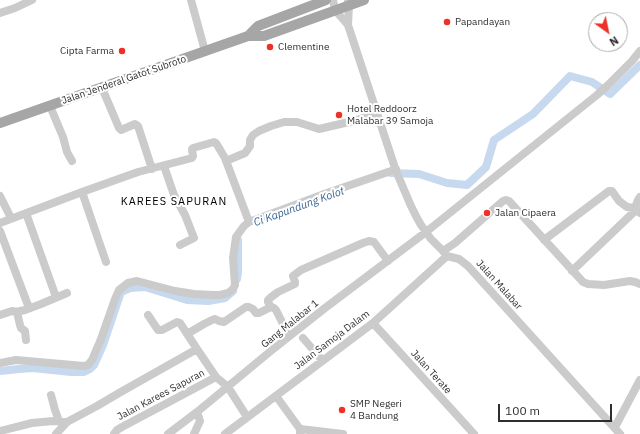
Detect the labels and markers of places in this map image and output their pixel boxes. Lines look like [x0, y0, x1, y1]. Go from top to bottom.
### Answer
place label: Papandayan [455, 16, 510, 28]
marker: Papandayan [442, 17, 452, 27]
place label: Clementine [278, 41, 329, 53]
marker: Clementine [265, 42, 275, 52]
place label: Cipta Farma [60, 45, 114, 57]
marker: Cipta Farma [117, 46, 127, 56]
place label: Hotel Reddoorz Malabar 39 Samoja [347, 103, 433, 126]
marker: Hotel Reddoorz Malabar 39 Samoja [334, 110, 344, 120]
place label: Jalan Cipaera [495, 207, 556, 219]
marker: Jalan Cipaera [482, 208, 492, 218]
place label: SMP Negeri 4 Bandung [350, 398, 402, 422]
marker: SMP Negeri 4 Bandung [337, 405, 347, 415]

